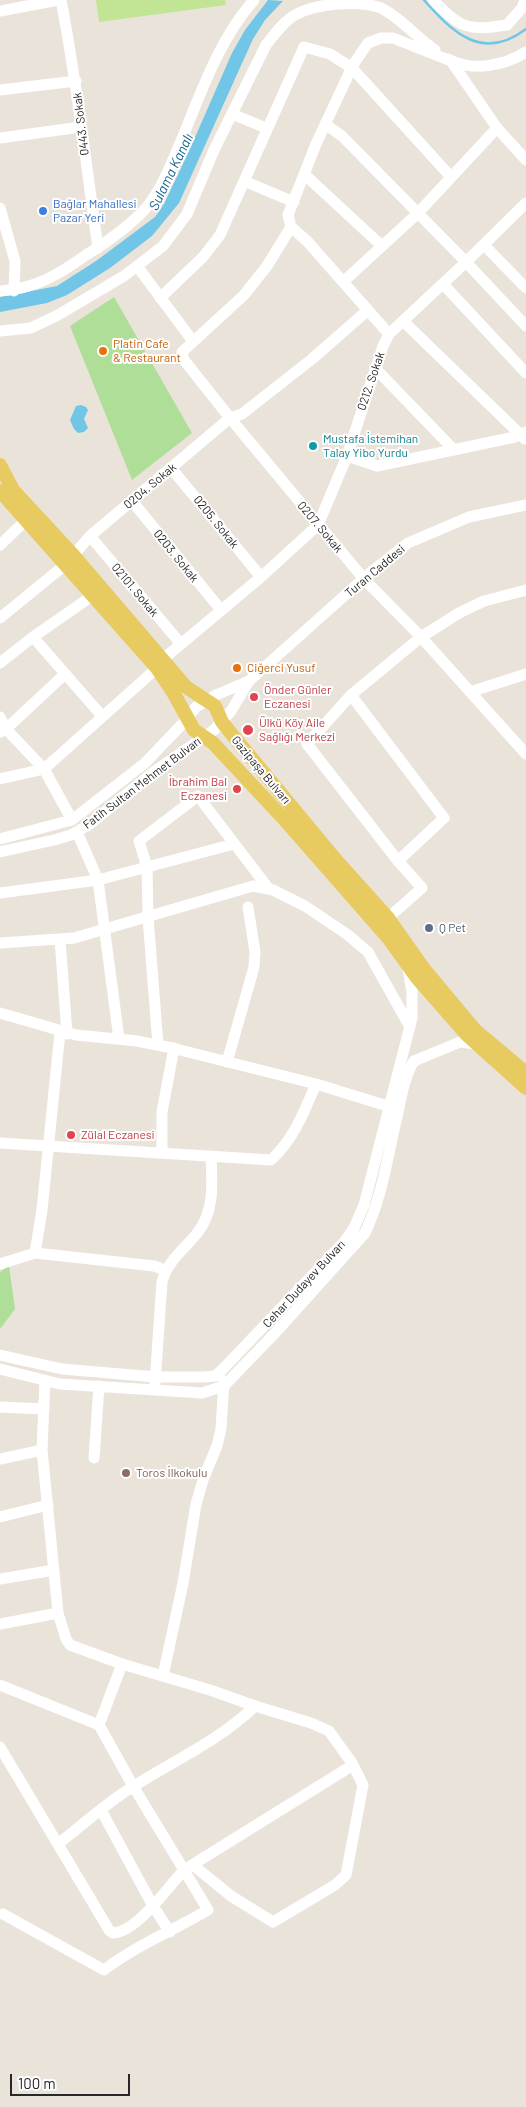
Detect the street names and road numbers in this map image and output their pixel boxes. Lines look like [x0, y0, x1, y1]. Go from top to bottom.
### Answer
street label: 0443. Sokak [70, 92, 92, 156]
street label: 0212. Sokak [354, 350, 388, 412]
street label: 0204. Sokak [121, 460, 179, 512]
street label: 0205. Sokak [190, 493, 242, 551]
street label: 0207. Sokak [294, 498, 346, 556]
street label: 0203. Sokak [150, 527, 202, 585]
street label: Turan Caddesi [342, 542, 408, 600]
street label: 02101. Sokak [109, 560, 161, 620]
street label: Gazipaşa Bulvarı [228, 733, 294, 807]
street label: Fatih Sultan Mehmet Bulvarı [80, 734, 204, 832]
street label: Cehar Dudayev Bulvarı [260, 1237, 348, 1331]

